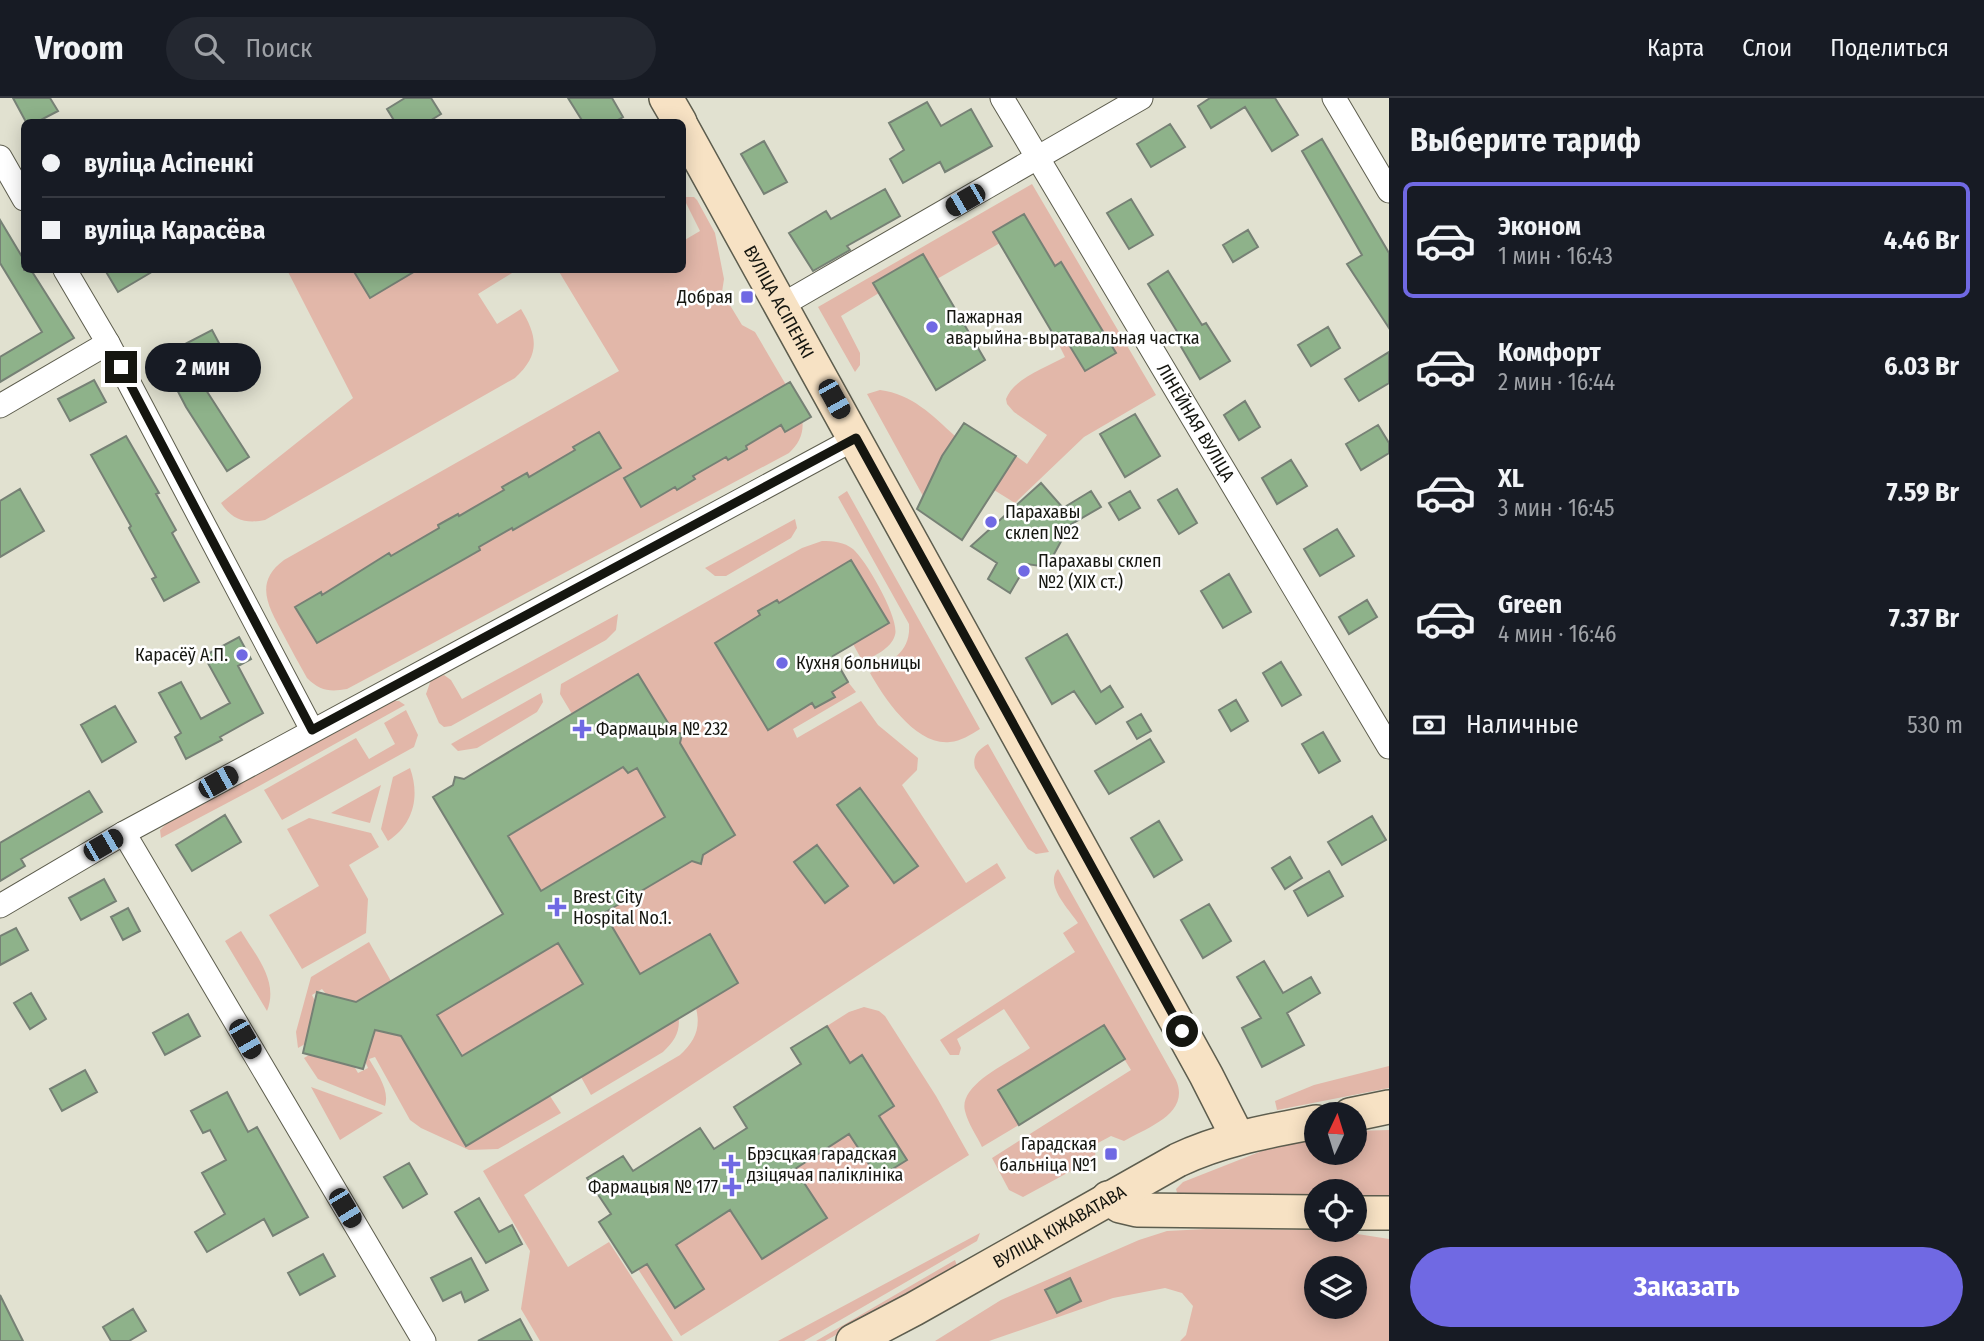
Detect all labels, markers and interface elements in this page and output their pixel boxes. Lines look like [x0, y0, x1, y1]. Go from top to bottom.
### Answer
search box [166, 17, 656, 80]
text: Vroom [35, 28, 124, 68]
icon: search [190, 29, 228, 67]
text: Поиск [246, 33, 312, 64]
text: Карта [1647, 34, 1704, 62]
text: Слои [1742, 34, 1792, 62]
text: Поделиться [1830, 34, 1949, 62]
text: Выберите тариф [1410, 121, 1641, 159]
text: вуліца Асіпенкі [84, 148, 254, 179]
car [942, 180, 989, 220]
icon: car [1414, 209, 1477, 272]
text: Эконом [1498, 211, 1581, 242]
text: вуліца Карасёва [84, 215, 265, 246]
text: 4.46 Br [1884, 225, 1959, 256]
street label: ВУЛІЦА АСІПЕНКІ [739, 242, 819, 362]
text: 1 мин · 16:43 [1498, 242, 1613, 270]
place label: Добрая [676, 286, 733, 308]
marker: Добрая [739, 289, 755, 305]
place label: Пажарная аварыйна-выратавальная частка [946, 306, 1200, 349]
marker: Пажарная аварыйна-выратавальная частка [924, 319, 940, 335]
icon: car [1414, 335, 1477, 398]
text: Комфорт [1498, 337, 1601, 368]
callout: 2 мин [146, 342, 261, 392]
route end [105, 351, 137, 383]
text: 6.03 Br [1884, 351, 1959, 382]
text: 2 мин [176, 353, 230, 381]
street label: ЛІНЕЙНАЯ ВУЛІЦА [1152, 360, 1240, 486]
text: 2 мин · 16:44 [1498, 368, 1615, 396]
car [815, 376, 854, 422]
icon: car [1414, 461, 1477, 524]
text: XL [1498, 463, 1524, 494]
text: 7.59 Br [1886, 477, 1959, 508]
text: 3 мин · 16:45 [1498, 494, 1615, 522]
place label: Парахавы склеп №2 [1005, 501, 1080, 544]
marker: Парахавы склеп №2 [983, 514, 999, 530]
place label: Парахавы склеп №2 (XIX ст.) [1038, 550, 1161, 593]
marker: Парахавы склеп №2 (XIX ст.) [1016, 563, 1032, 579]
icon: car [1414, 587, 1477, 650]
text: Green [1498, 589, 1562, 620]
text: 7.37 Br [1889, 603, 1959, 634]
text: 4 мин · 16:46 [1498, 620, 1617, 648]
place label: Карасёў А.П. [135, 644, 228, 666]
marker: Карасёў А.П. [234, 647, 250, 663]
place label: Кухня больницы [796, 652, 921, 674]
marker: Кухня больницы [774, 655, 790, 671]
icon: cash [1410, 706, 1448, 744]
text: Наличные [1466, 709, 1579, 740]
text: 530 m [1907, 711, 1963, 739]
place label: Фармацыя № 232 [596, 718, 728, 740]
marker: Фармацыя № 232 [574, 721, 590, 737]
car [195, 763, 242, 801]
car [80, 825, 127, 865]
place label: Brest City Hospital No.1. [573, 886, 672, 929]
marker: Brest City Hospital No.1. [547, 897, 567, 917]
route start [1166, 1015, 1198, 1047]
car [226, 1016, 265, 1062]
north arrow [1304, 1102, 1367, 1166]
map controls [1304, 1102, 1367, 1319]
place label: Гарадская бальніца №1 [1000, 1133, 1097, 1176]
place label: Брэсцкая гарадская дзіцячая паліклініка [747, 1143, 904, 1186]
marker: Гарадская бальніца №1 [1103, 1146, 1119, 1162]
marker: Брэсцкая гарадская дзіцячая паліклініка [721, 1154, 741, 1174]
place label: Фармацыя № 177 [588, 1176, 718, 1198]
marker: Фармацыя № 177 [724, 1179, 740, 1195]
button: locate [1304, 1179, 1367, 1242]
street label: ВУЛІЦА КІЖАВАТАВА [989, 1180, 1130, 1273]
car [326, 1185, 365, 1231]
button: Заказать [1410, 1247, 1963, 1327]
button: layers [1304, 1256, 1367, 1319]

